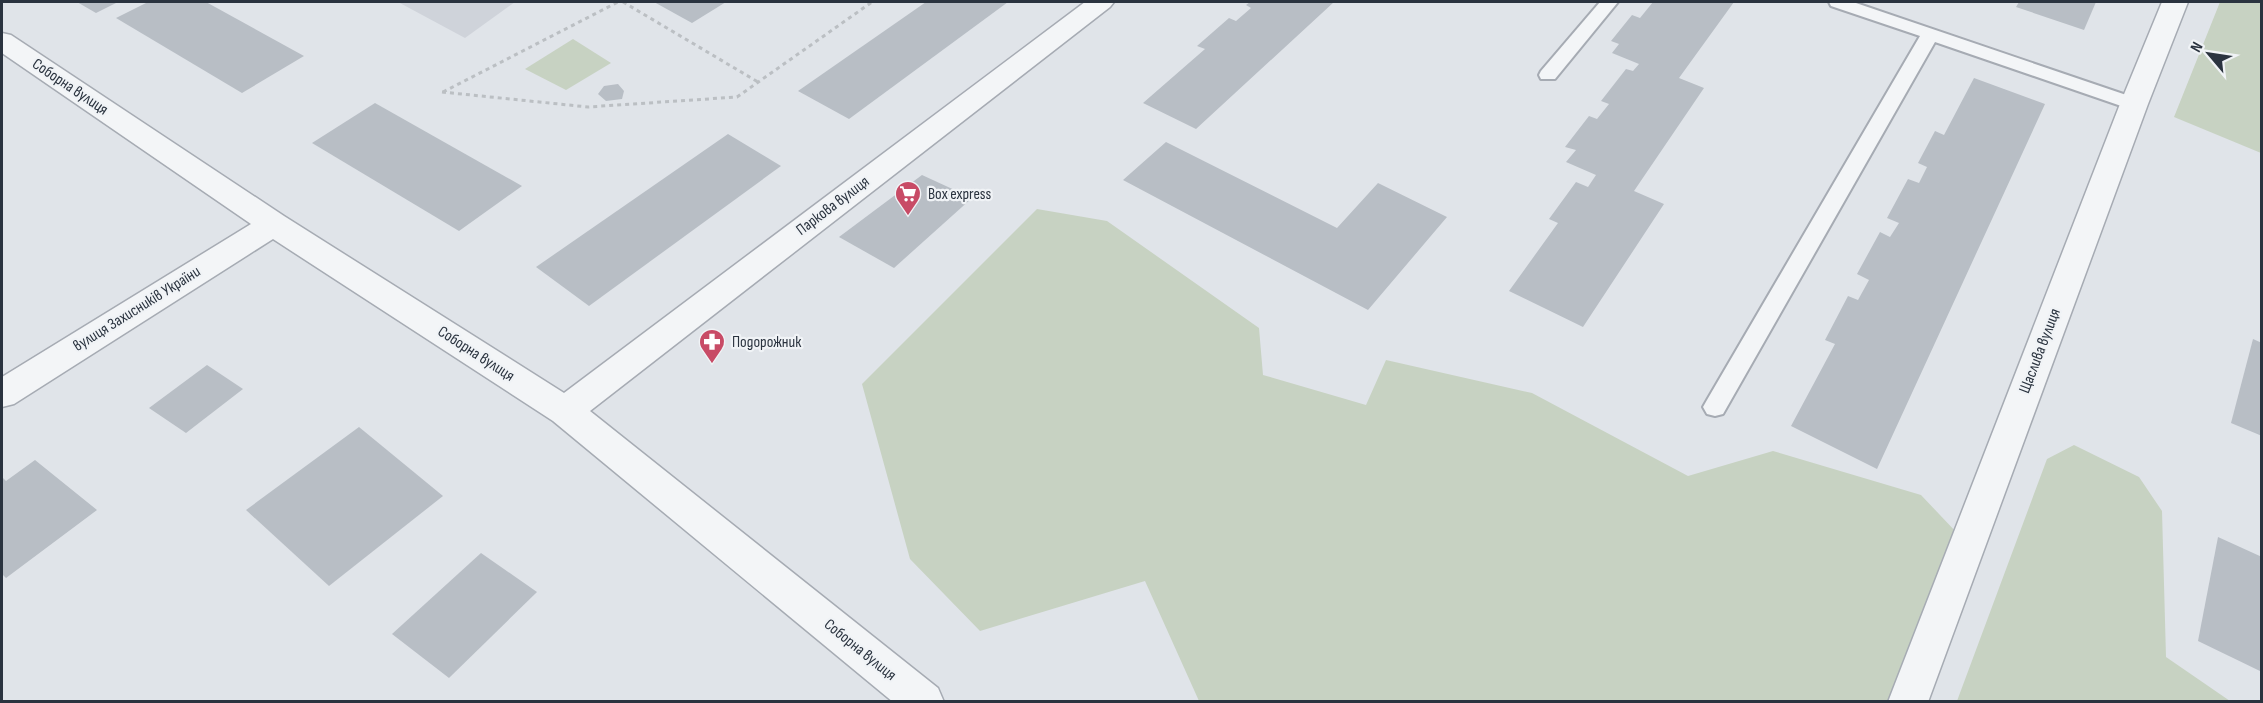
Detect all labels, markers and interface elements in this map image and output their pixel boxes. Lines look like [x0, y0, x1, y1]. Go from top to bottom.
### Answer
north arrow [2179, 24, 2239, 84]
text: N [2187, 39, 2208, 56]
street label: Соборна вулиця [28, 55, 112, 119]
street label: Паркова вулиця [793, 172, 873, 240]
supermarket icon: Box express [893, 179, 923, 217]
place label: Box express [928, 185, 991, 204]
street label: вулиця Захисників України [70, 262, 204, 356]
street label: Щаслива вулиця [2015, 306, 2065, 396]
street label: Соборна вулиця [434, 322, 518, 386]
pharmacy icon: Подорожник [697, 327, 727, 365]
place label: Подорожник [732, 333, 802, 352]
street label: Соборна вулиця [820, 615, 900, 685]

